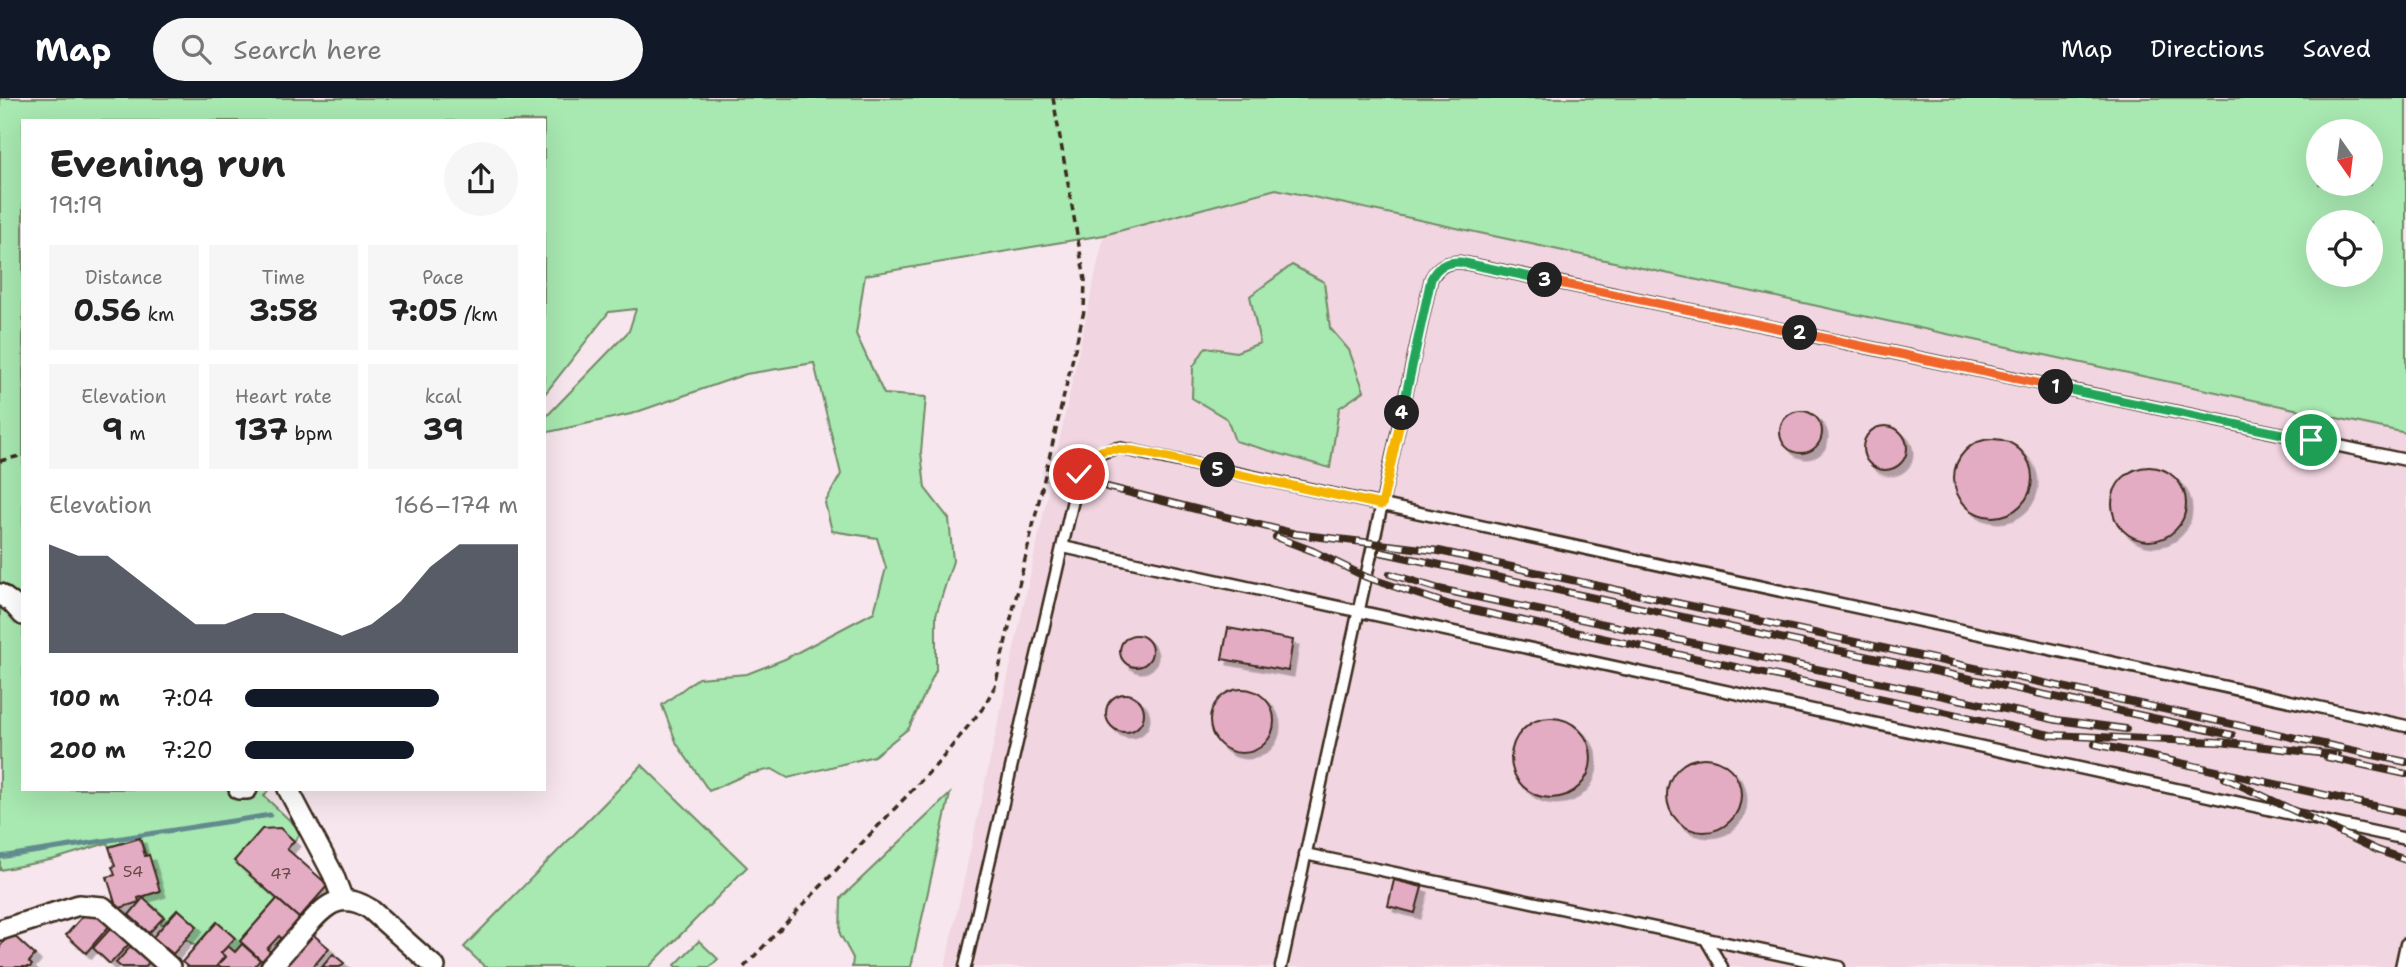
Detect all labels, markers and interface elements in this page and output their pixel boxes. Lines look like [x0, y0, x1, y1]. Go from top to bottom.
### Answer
search box [153, 18, 643, 81]
text: Map [35, 27, 111, 72]
icon: search [177, 30, 215, 68]
text: Search here [233, 32, 382, 67]
text: Map [2061, 33, 2112, 65]
text: Directions [2150, 33, 2265, 65]
text: Saved [2303, 33, 2371, 65]
north arrow [2306, 119, 2384, 196]
map controls [2306, 119, 2383, 287]
text: Evening run [49, 138, 286, 189]
button: share [444, 142, 518, 216]
text: 19:19 [49, 190, 103, 220]
button: locate [2306, 210, 2383, 287]
pin: 3 [1528, 262, 1562, 298]
text: Distance [85, 265, 163, 290]
text: Time [262, 265, 305, 290]
text: Pace [422, 265, 464, 290]
text: 3 [1538, 267, 1551, 292]
text: 0.56 [73, 290, 141, 331]
text: 3:58 [249, 290, 318, 331]
text: 7:05 [388, 290, 457, 331]
text: km [141, 302, 174, 327]
text: /km [457, 302, 498, 327]
pin: 2 [1783, 316, 1818, 350]
text: 2 [1793, 320, 1806, 345]
pin: 1 [2038, 370, 2074, 404]
text: 1 [2051, 374, 2060, 399]
text: Elevation [81, 384, 166, 409]
text: Heart rate [235, 384, 332, 409]
text: kcal [425, 384, 462, 409]
pin: 4 [1384, 396, 1420, 430]
text: 4 [1395, 400, 1408, 425]
text: 9 [102, 409, 123, 450]
text: 137 [234, 409, 288, 450]
text: 39 [423, 409, 464, 450]
pin [2281, 410, 2341, 470]
text: m [123, 421, 146, 446]
text: bpm [288, 421, 333, 446]
icon: arrive [2292, 421, 2330, 459]
pin [1049, 444, 1109, 504]
pin: 5 [1200, 452, 1236, 488]
icon: check [1060, 455, 1098, 493]
text: 5 [1212, 457, 1223, 482]
text: Elevation [49, 490, 152, 520]
text: 166–174 m [394, 490, 518, 520]
text: 100 m [49, 683, 120, 713]
text: 7:04 [161, 683, 213, 713]
text: 200 m [49, 735, 126, 765]
text: 7:20 [161, 735, 213, 765]
house number: 54 [123, 861, 143, 882]
house number: 47 [270, 863, 292, 884]

